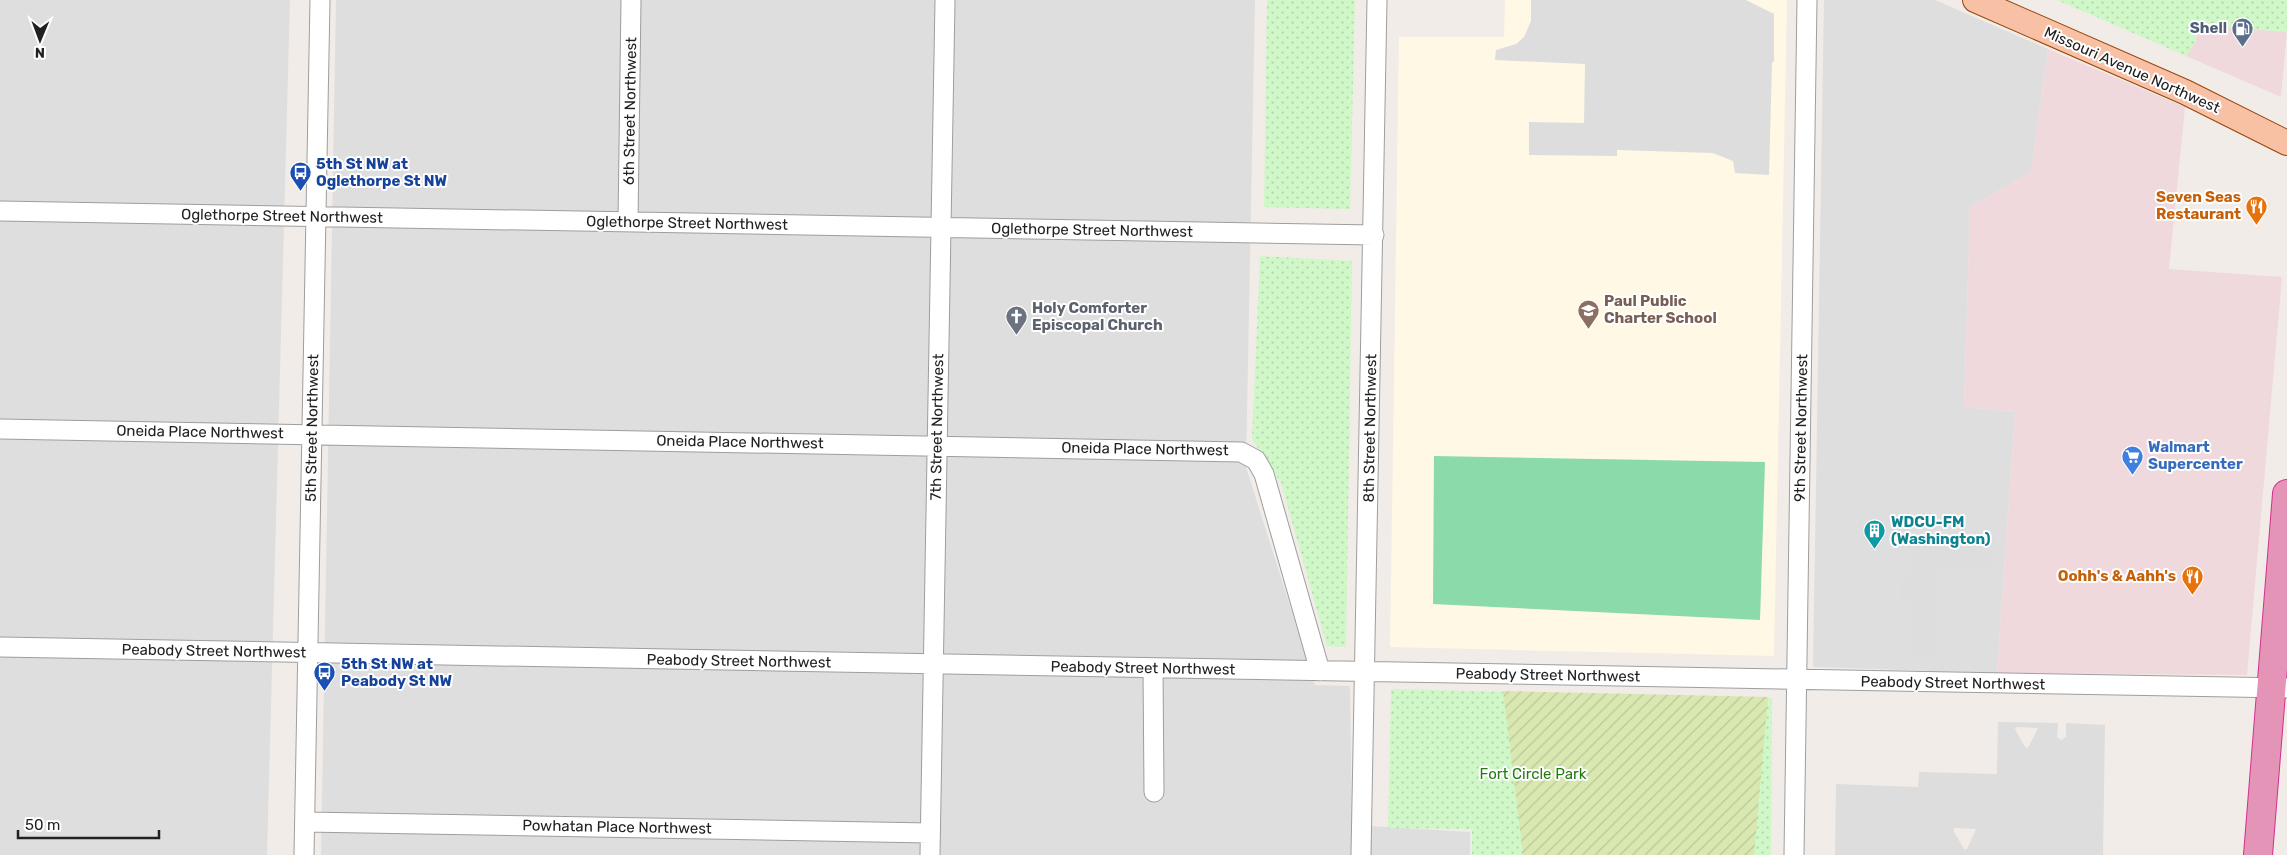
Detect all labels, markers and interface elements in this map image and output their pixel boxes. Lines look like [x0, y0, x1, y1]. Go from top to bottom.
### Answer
north arrow [15, 15, 65, 65]
fuel station icon: Shell [2231, 16, 2255, 47]
place label: Shell [2190, 19, 2227, 37]
street label: Missouri Avenue Northwest [2041, 23, 2223, 117]
street label: 6th Street Northwest [620, 37, 640, 185]
text: N [35, 44, 45, 61]
place label: 5th St NW at Oglethorpe St NW [316, 155, 447, 190]
bus stop icon: 5th St NW at Oglethorpe St NW [288, 161, 312, 192]
place label: Seven Seas Restaurant [2156, 188, 2241, 223]
restaurant icon: Seven Seas Restaurant [2245, 194, 2269, 225]
street label: Oglethorpe Street Northwest [181, 205, 383, 227]
street label: Oglethorpe Street Northwest [586, 212, 788, 234]
street label: Oglethorpe Street Northwest [991, 219, 1193, 241]
place label: Paul Public Charter School [1604, 292, 1717, 327]
school or university icon: Paul Public Charter School [1576, 298, 1600, 329]
place label: Holy Comforter Episcopal Church [1032, 299, 1163, 334]
church icon: Holy Comforter Episcopal Church [1004, 305, 1028, 336]
street label: 7th Street Northwest [927, 353, 947, 501]
street label: 8th Street Northwest [1360, 353, 1380, 502]
street label: 5th Street Northwest [302, 354, 322, 502]
street label: 9th Street Northwest [1791, 354, 1811, 502]
street label: Oneida Place Northwest [116, 422, 284, 442]
street label: Oneida Place Northwest [656, 432, 824, 452]
place label: Walmart Supercenter [2148, 438, 2243, 473]
street label: Oneida Place Northwest [1061, 439, 1229, 459]
supermarket icon: Walmart Supercenter [2120, 444, 2144, 475]
place label: WDCU-FM (Washington) [1891, 513, 1991, 548]
building icon: WDCU-FM (Washington) [1863, 519, 1887, 550]
restaurant icon: Oohh's & Aahh's [2180, 564, 2204, 595]
place label: Oohh's & Aahh's [2058, 567, 2176, 585]
street label: Peabody Street Northwest [122, 640, 307, 662]
street label: Peabody Street Northwest [647, 650, 832, 672]
place label: 5th St NW at Peabody St NW [341, 655, 452, 690]
street label: Peabody Street Northwest [1051, 657, 1236, 679]
bus stop icon: 5th St NW at Peabody St NW [313, 661, 337, 692]
street label: Peabody Street Northwest [1456, 664, 1641, 686]
street label: Peabody Street Northwest [1861, 672, 2046, 694]
park label: Fort Circle Park [1480, 765, 1587, 783]
scale bar [18, 808, 159, 840]
text: 50 m [25, 816, 60, 834]
street label: Powhatan Place Northwest [522, 816, 712, 838]

